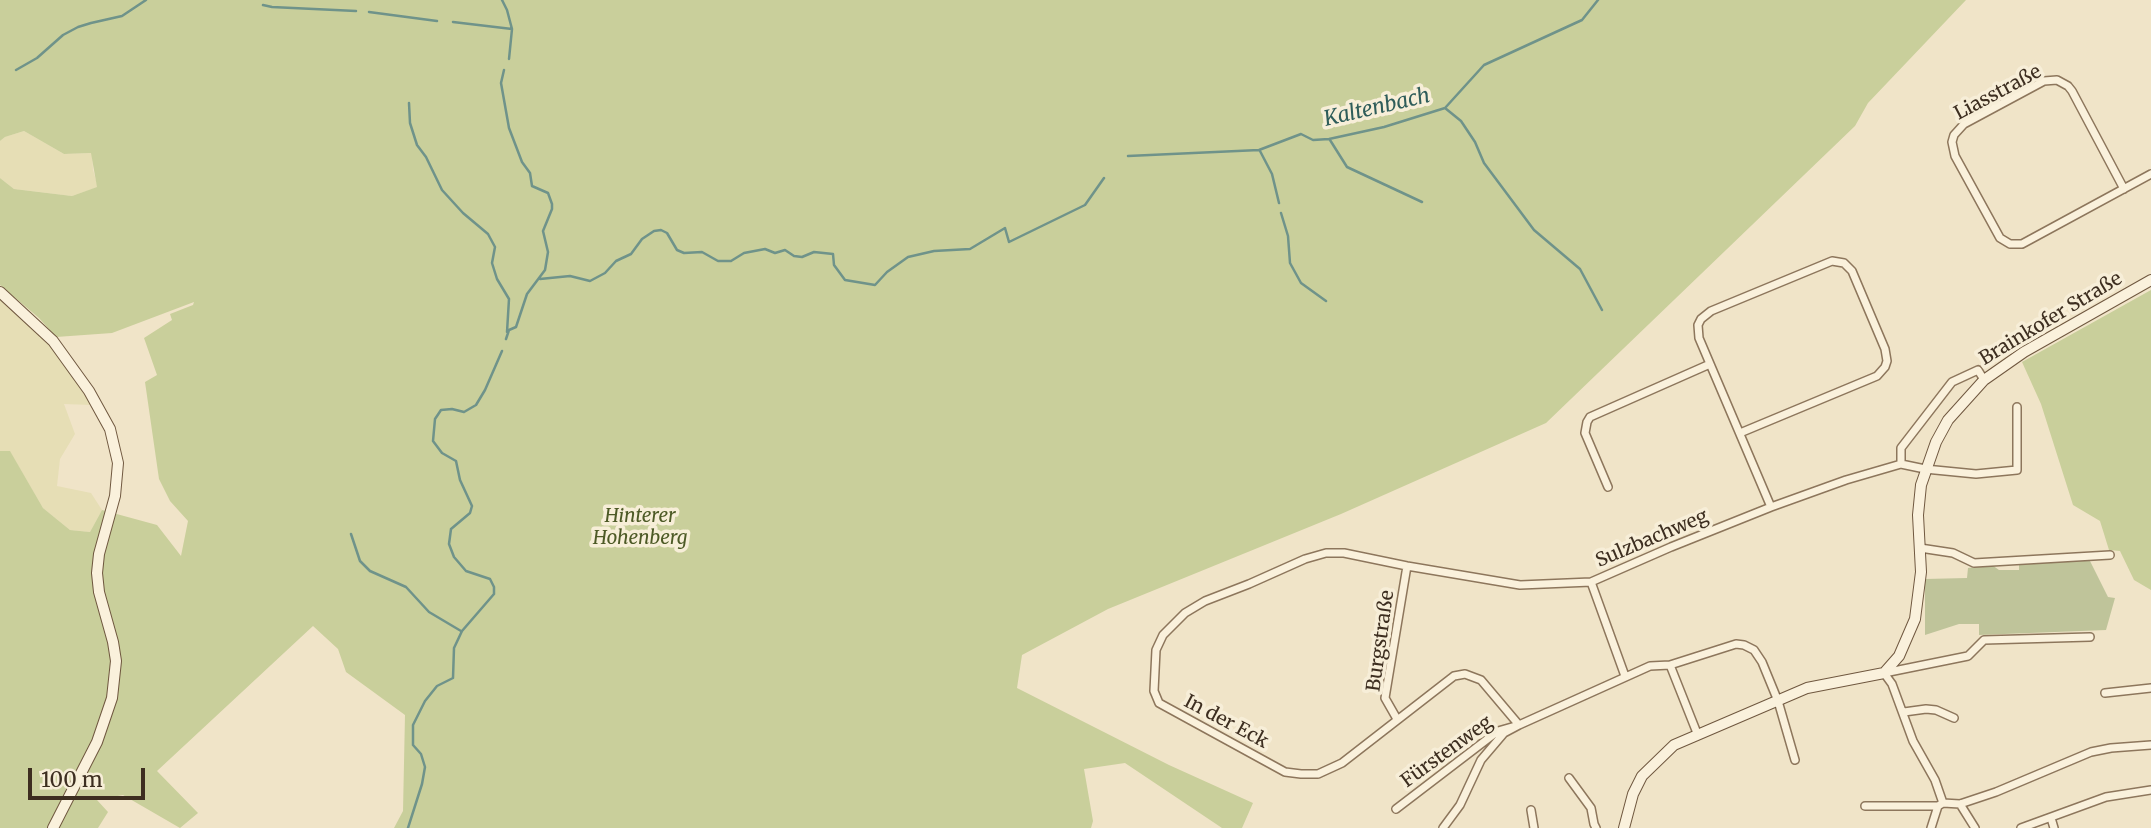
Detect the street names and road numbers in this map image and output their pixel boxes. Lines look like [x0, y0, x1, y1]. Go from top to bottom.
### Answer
street label: Liasstraße [1951, 61, 2045, 125]
street label: Brainkofer Straße [1976, 267, 2126, 371]
street label: Sulzbachweg [1592, 505, 1712, 573]
street label: Burgstraße [1363, 589, 1399, 693]
street label: In der Eck [1180, 690, 1272, 754]
street label: Fürstenweg [1397, 711, 1497, 793]

